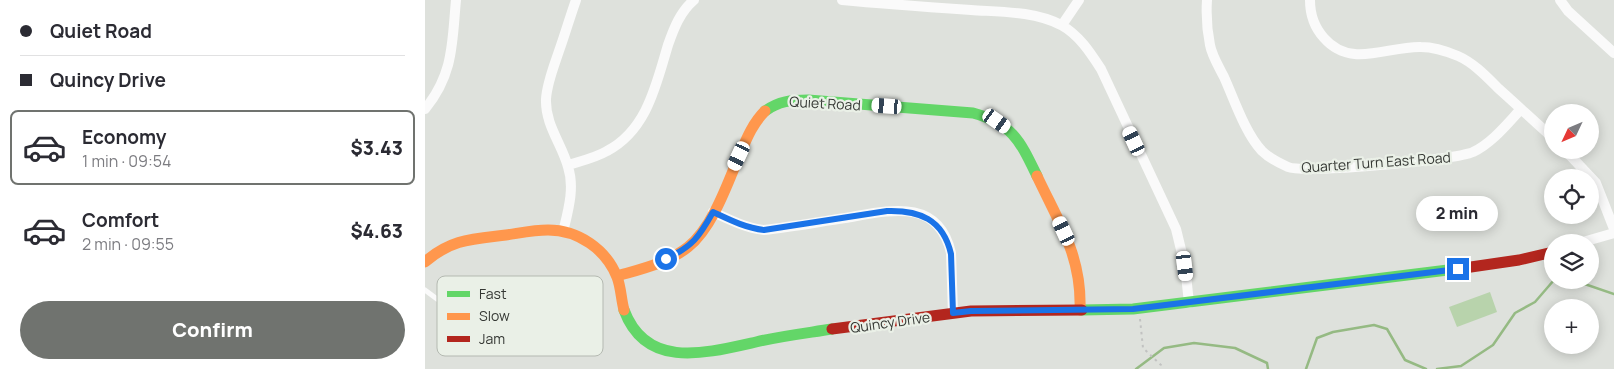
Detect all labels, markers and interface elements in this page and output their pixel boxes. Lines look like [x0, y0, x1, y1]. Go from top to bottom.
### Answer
text: Quiet Road [50, 18, 152, 44]
text: Quincy Drive [50, 67, 166, 93]
street label: Quiet Road [789, 92, 861, 114]
car [871, 97, 902, 115]
north arrow [1544, 104, 1599, 159]
map controls [1544, 104, 1599, 354]
car [980, 106, 1013, 136]
text: Economy [82, 124, 166, 150]
car [1120, 124, 1147, 158]
icon: car [22, 125, 67, 170]
text: $3.43 [351, 135, 403, 161]
car [725, 139, 752, 173]
street label: Quarter Turn East Road [1301, 147, 1451, 177]
text: 1 min · 09:54 [82, 150, 171, 172]
button: locate [1544, 169, 1599, 224]
callout: 2 min [1417, 196, 1499, 232]
text: 2 min [1436, 202, 1478, 224]
text: Comfort [82, 207, 159, 233]
icon: car [22, 208, 67, 253]
car [1050, 214, 1077, 248]
text: $4.63 [350, 218, 403, 244]
text: 2 min · 09:55 [82, 233, 174, 255]
button: layers [1544, 234, 1599, 289]
route start [655, 248, 677, 270]
car [1175, 250, 1194, 282]
route end [1447, 258, 1469, 280]
legend [437, 276, 603, 356]
text: Fast [479, 284, 507, 303]
button: + [1544, 299, 1599, 354]
button: Confirm [20, 301, 405, 359]
text: Slow [479, 306, 510, 325]
street label: Quincy Drive [849, 307, 931, 337]
text: Jam [479, 329, 505, 348]

